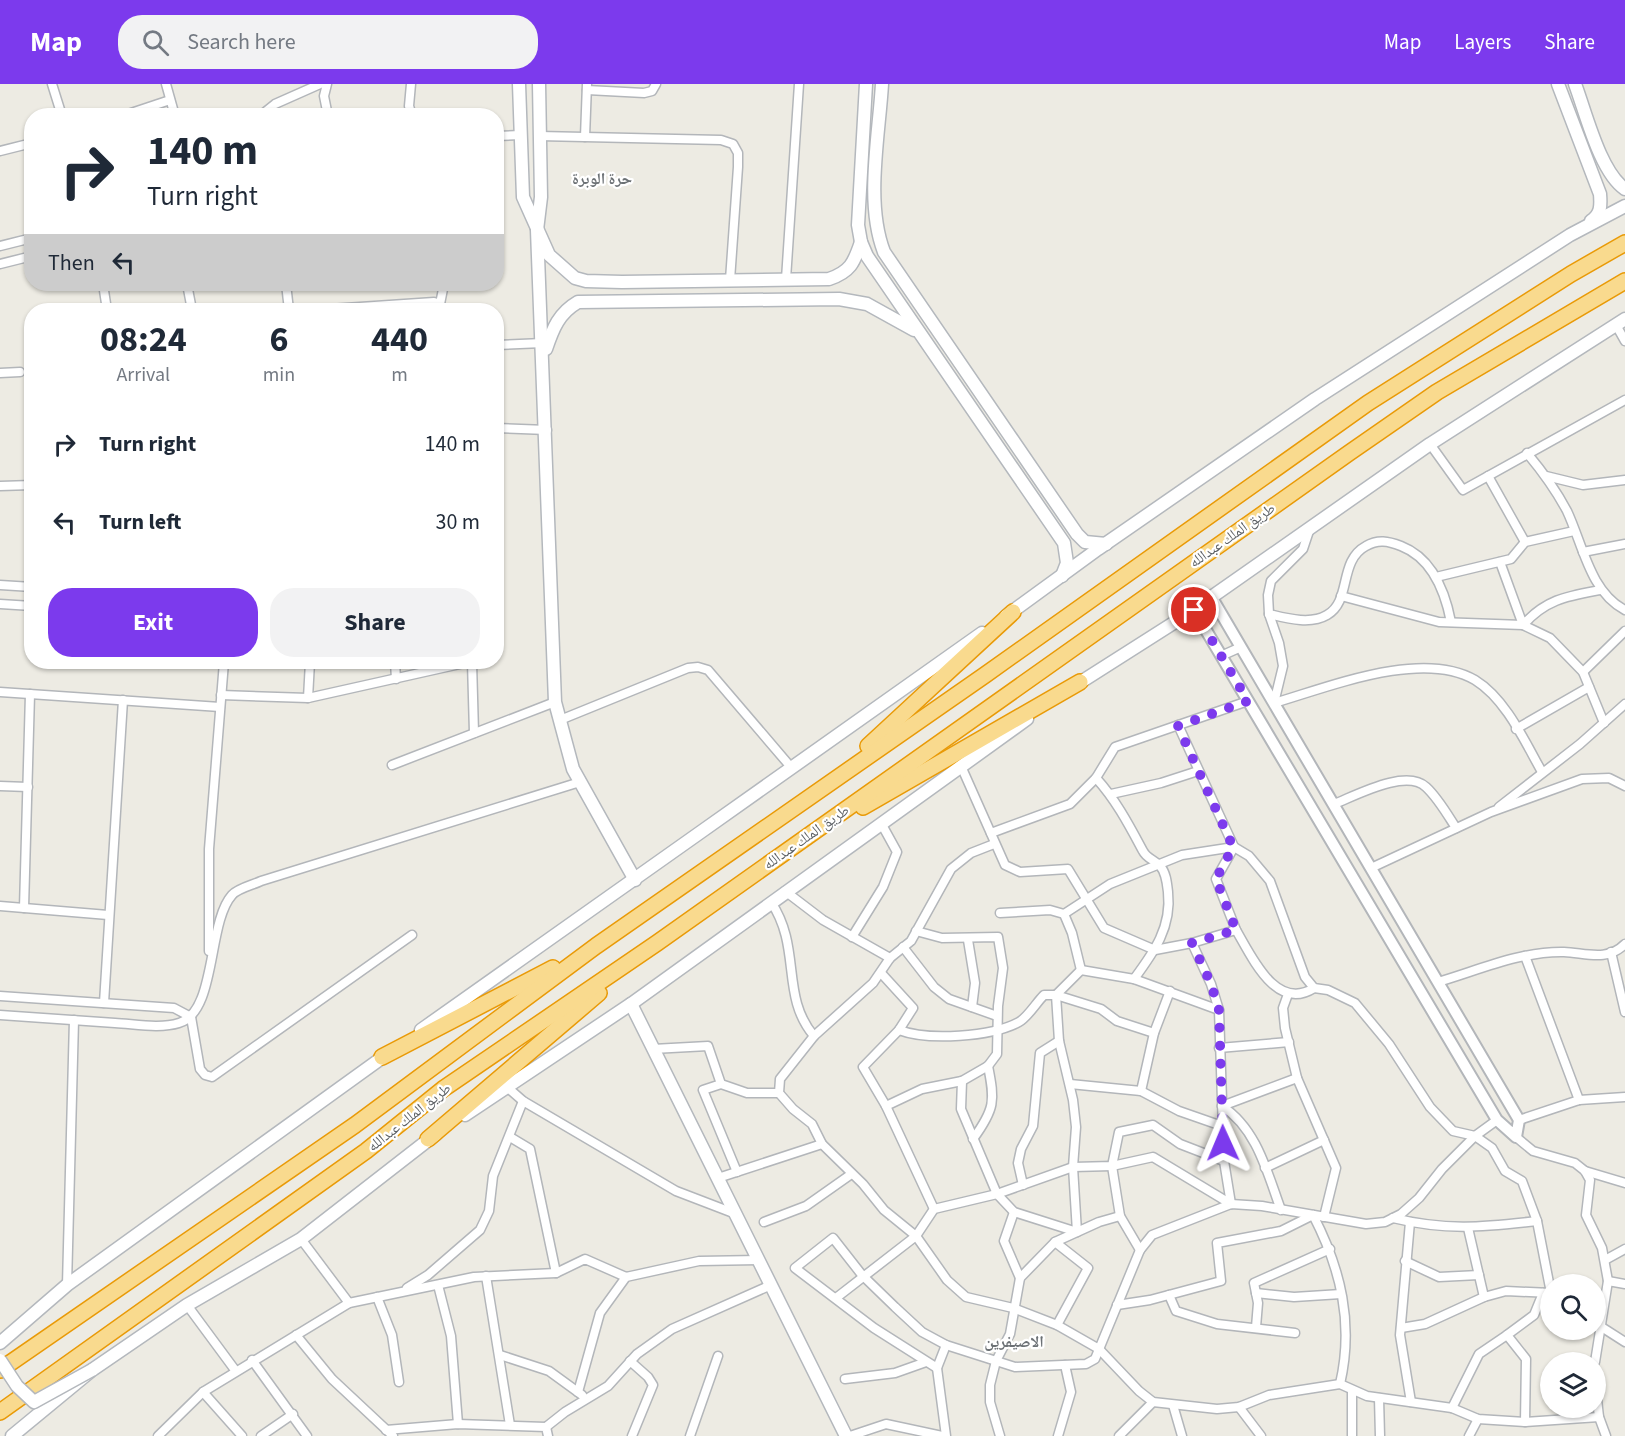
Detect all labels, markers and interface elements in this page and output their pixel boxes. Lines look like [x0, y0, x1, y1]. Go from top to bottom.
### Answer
search box [118, 15, 538, 69]
text: Map [30, 22, 82, 62]
icon: search [139, 26, 172, 59]
text: Search here [187, 26, 296, 58]
text: Map [1384, 27, 1421, 57]
text: Layers [1454, 27, 1511, 57]
text: Share [1544, 27, 1595, 57]
text: 140 m [147, 121, 258, 181]
icon: right [48, 132, 126, 210]
district label: حرة الوبرة [572, 168, 632, 190]
text: Turn right [147, 177, 258, 216]
icon: left [107, 246, 140, 279]
text: Then [48, 247, 95, 279]
text: 08:24 [100, 314, 187, 365]
text: 6 [269, 314, 288, 365]
text: 440 [371, 314, 428, 365]
text: Arrival [116, 361, 170, 389]
text: min [263, 361, 295, 389]
text: m [391, 361, 408, 389]
icon: right [48, 428, 81, 461]
text: Turn right [99, 428, 196, 460]
text: 140 m [425, 428, 480, 460]
street label: طريق الملك عبدالله [1185, 498, 1280, 573]
icon: left [48, 506, 81, 539]
text: Turn left [99, 506, 181, 538]
text: 30 m [435, 506, 480, 538]
pin [1168, 584, 1219, 635]
button: Exit [48, 588, 258, 657]
button: Share [270, 588, 480, 657]
icon: arrive [1177, 593, 1210, 626]
street label: طريق الملك عبدالله [759, 800, 854, 875]
street label: طريق الملك عبدالله [363, 1078, 456, 1157]
position arrow [1191, 1111, 1255, 1175]
map controls [1540, 1274, 1606, 1418]
button: search [1540, 1274, 1606, 1340]
district label: الاصيفرين [984, 1331, 1044, 1353]
button: layers [1540, 1352, 1606, 1418]

